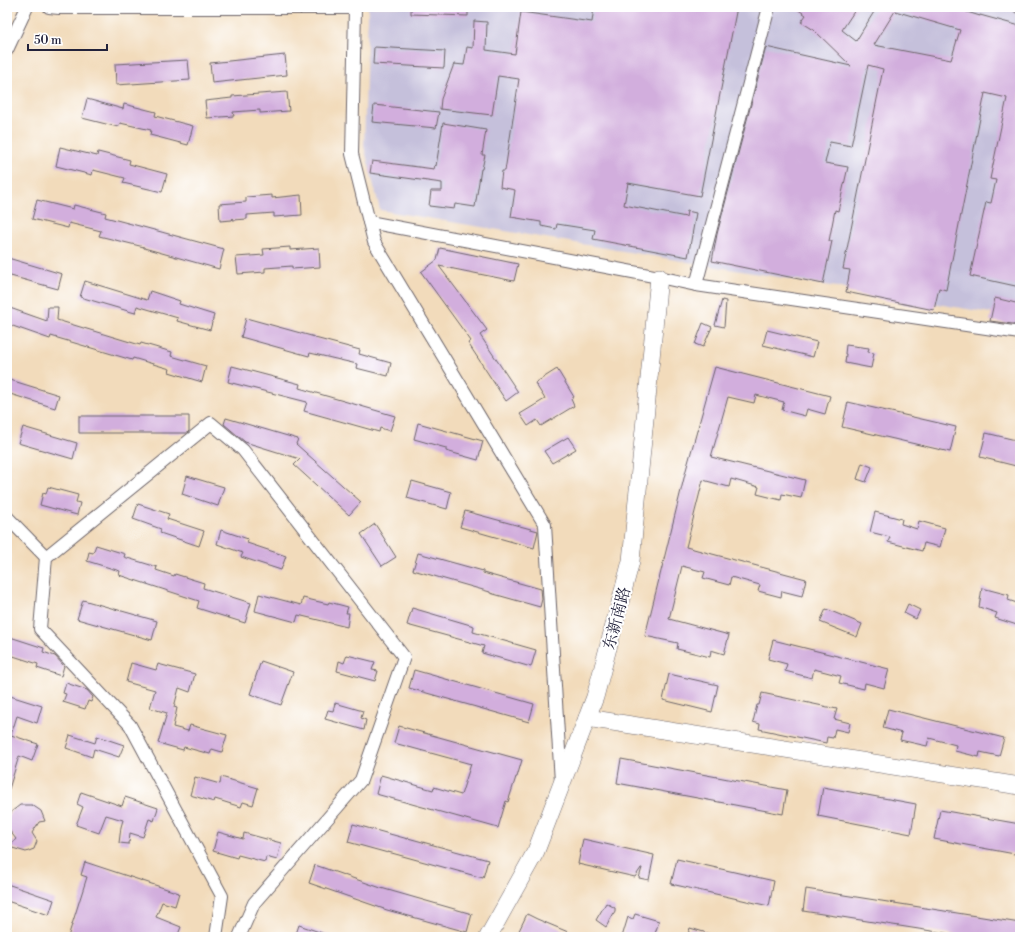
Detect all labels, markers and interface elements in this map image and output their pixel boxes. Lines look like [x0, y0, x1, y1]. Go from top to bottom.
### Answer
scale bar [28, 26, 107, 52]
text: 50 m [34, 33, 62, 48]
street label: 东新南路 [599, 585, 635, 652]

